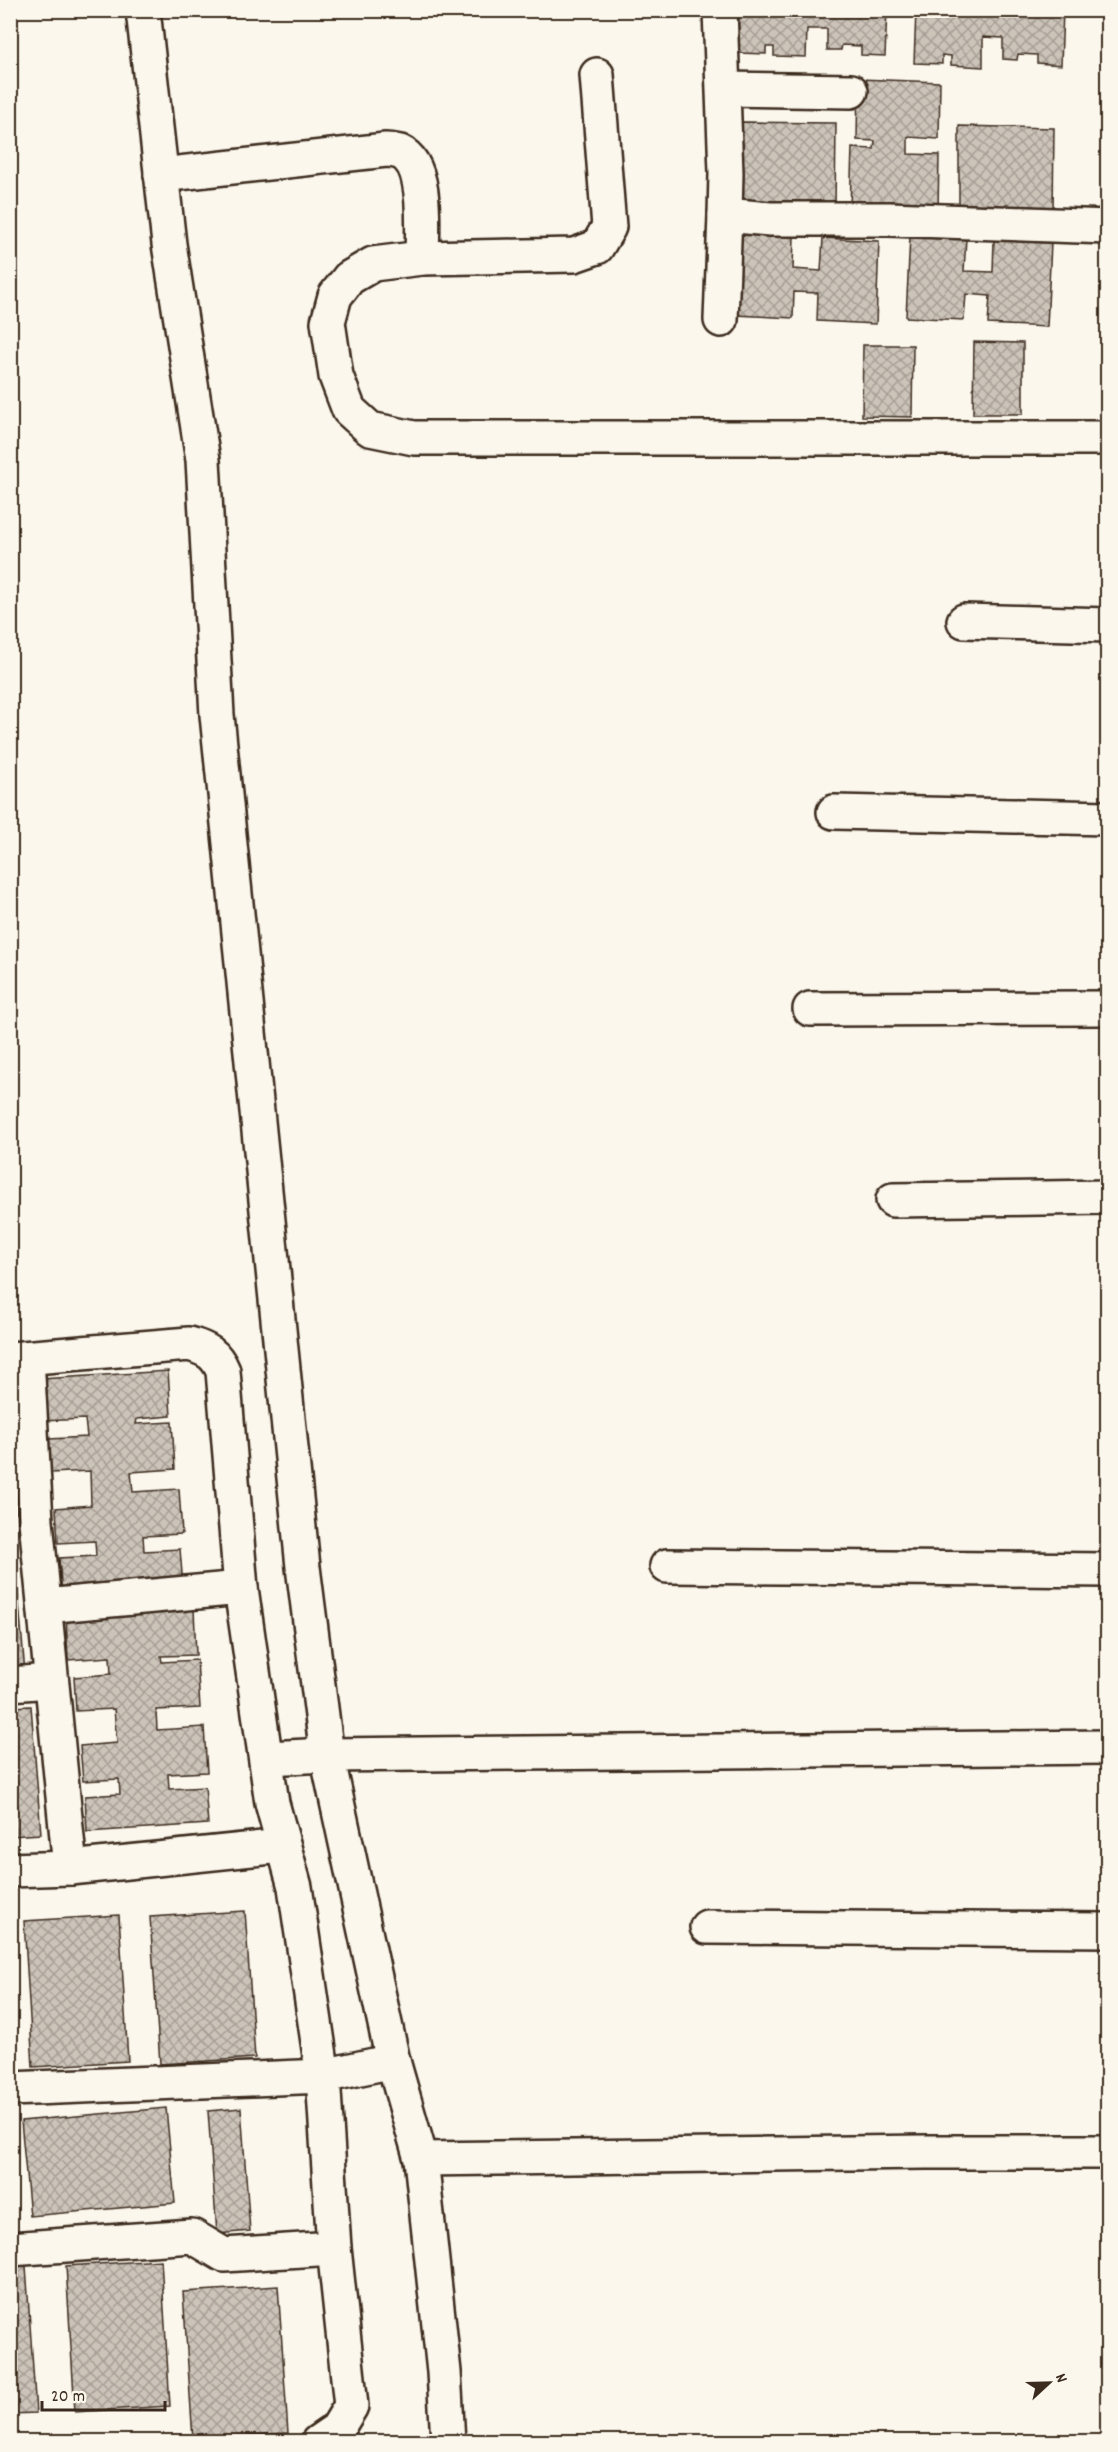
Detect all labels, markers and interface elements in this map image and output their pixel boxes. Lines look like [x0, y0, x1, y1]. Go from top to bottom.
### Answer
north arrow [1019, 2353, 1079, 2413]
text: N [1048, 2370, 1073, 2386]
scale bar [42, 2374, 165, 2412]
text: 20 m [51, 2385, 85, 2410]

